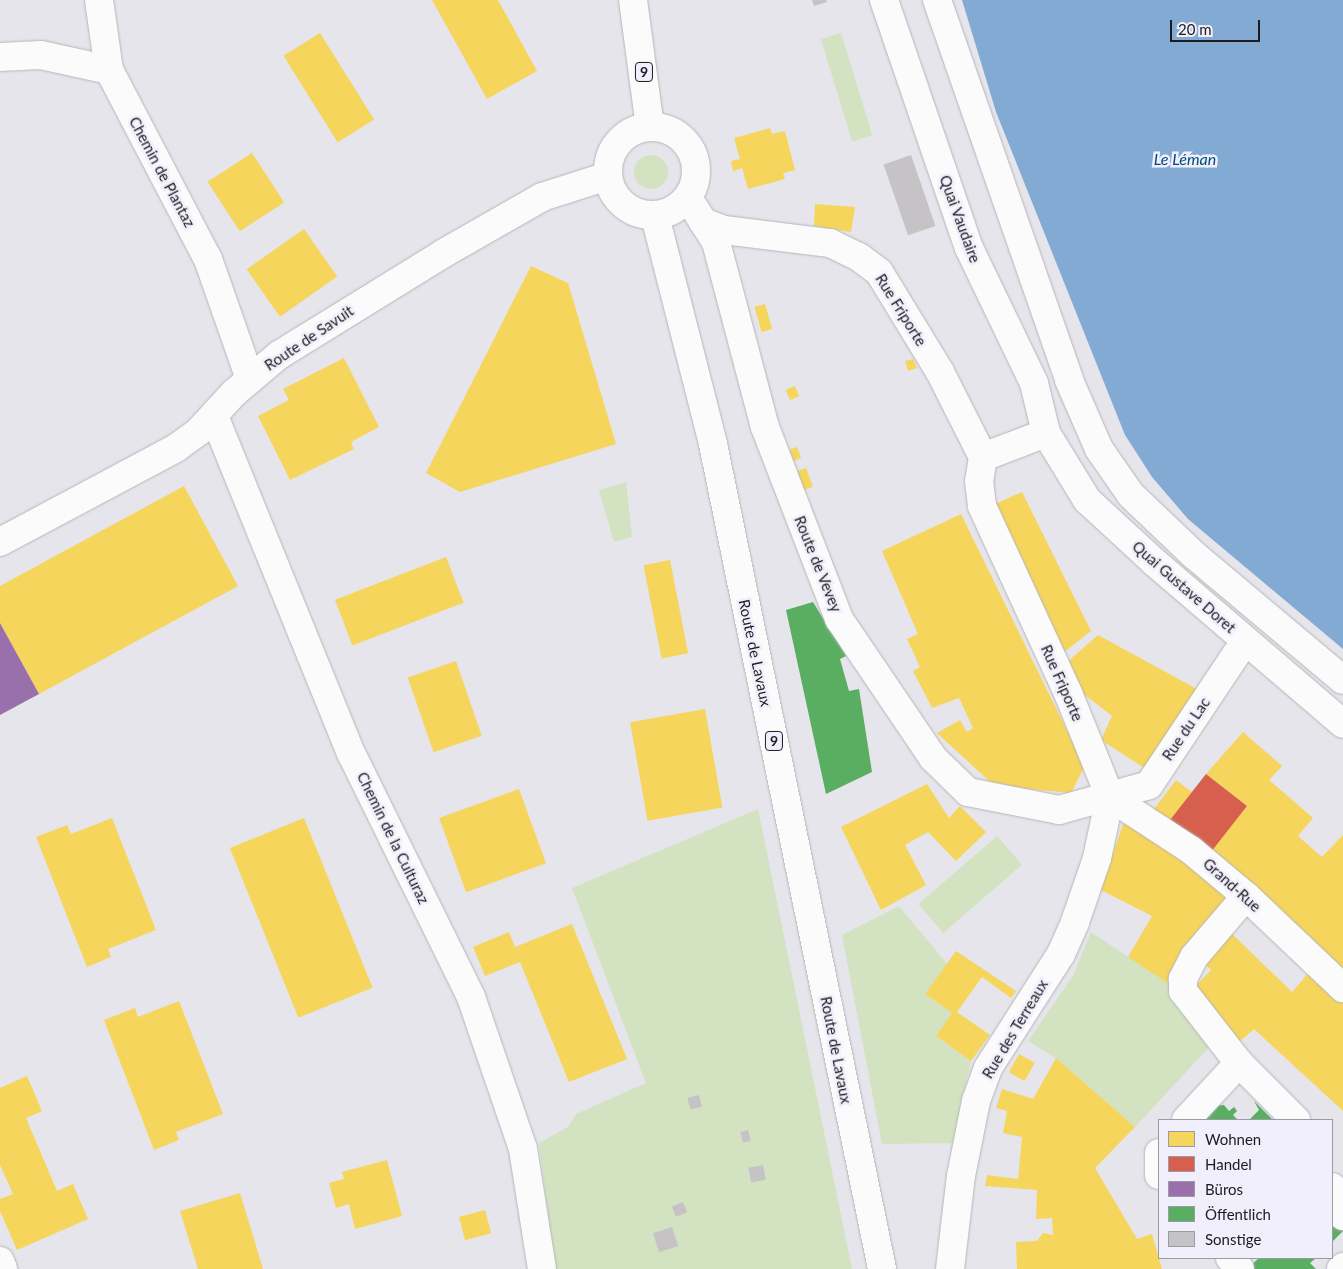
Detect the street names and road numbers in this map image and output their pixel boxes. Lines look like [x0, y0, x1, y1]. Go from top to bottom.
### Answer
road number: 9 [634, 61, 654, 84]
street label: Chemin de Plantaz [125, 114, 199, 230]
street label: Quai Vaudaire [936, 172, 984, 266]
street label: Rue Friporte [872, 271, 930, 349]
street label: Route de Savuit [261, 302, 357, 374]
street label: Route de Vevey [790, 513, 846, 615]
street label: Quai Gustave Doret [1129, 537, 1239, 637]
street label: Route de Lavaux [735, 598, 775, 708]
street label: Rue Friporte [1037, 642, 1087, 724]
street label: Rue du Lac [1158, 694, 1214, 764]
road number: 9 [764, 729, 784, 752]
street label: Chemin de la Culturaz [353, 769, 433, 907]
street label: Grand-Rue [1199, 854, 1265, 916]
street label: Rue des Terreaux [978, 976, 1052, 1082]
street label: Route de Lavaux [817, 995, 855, 1105]

